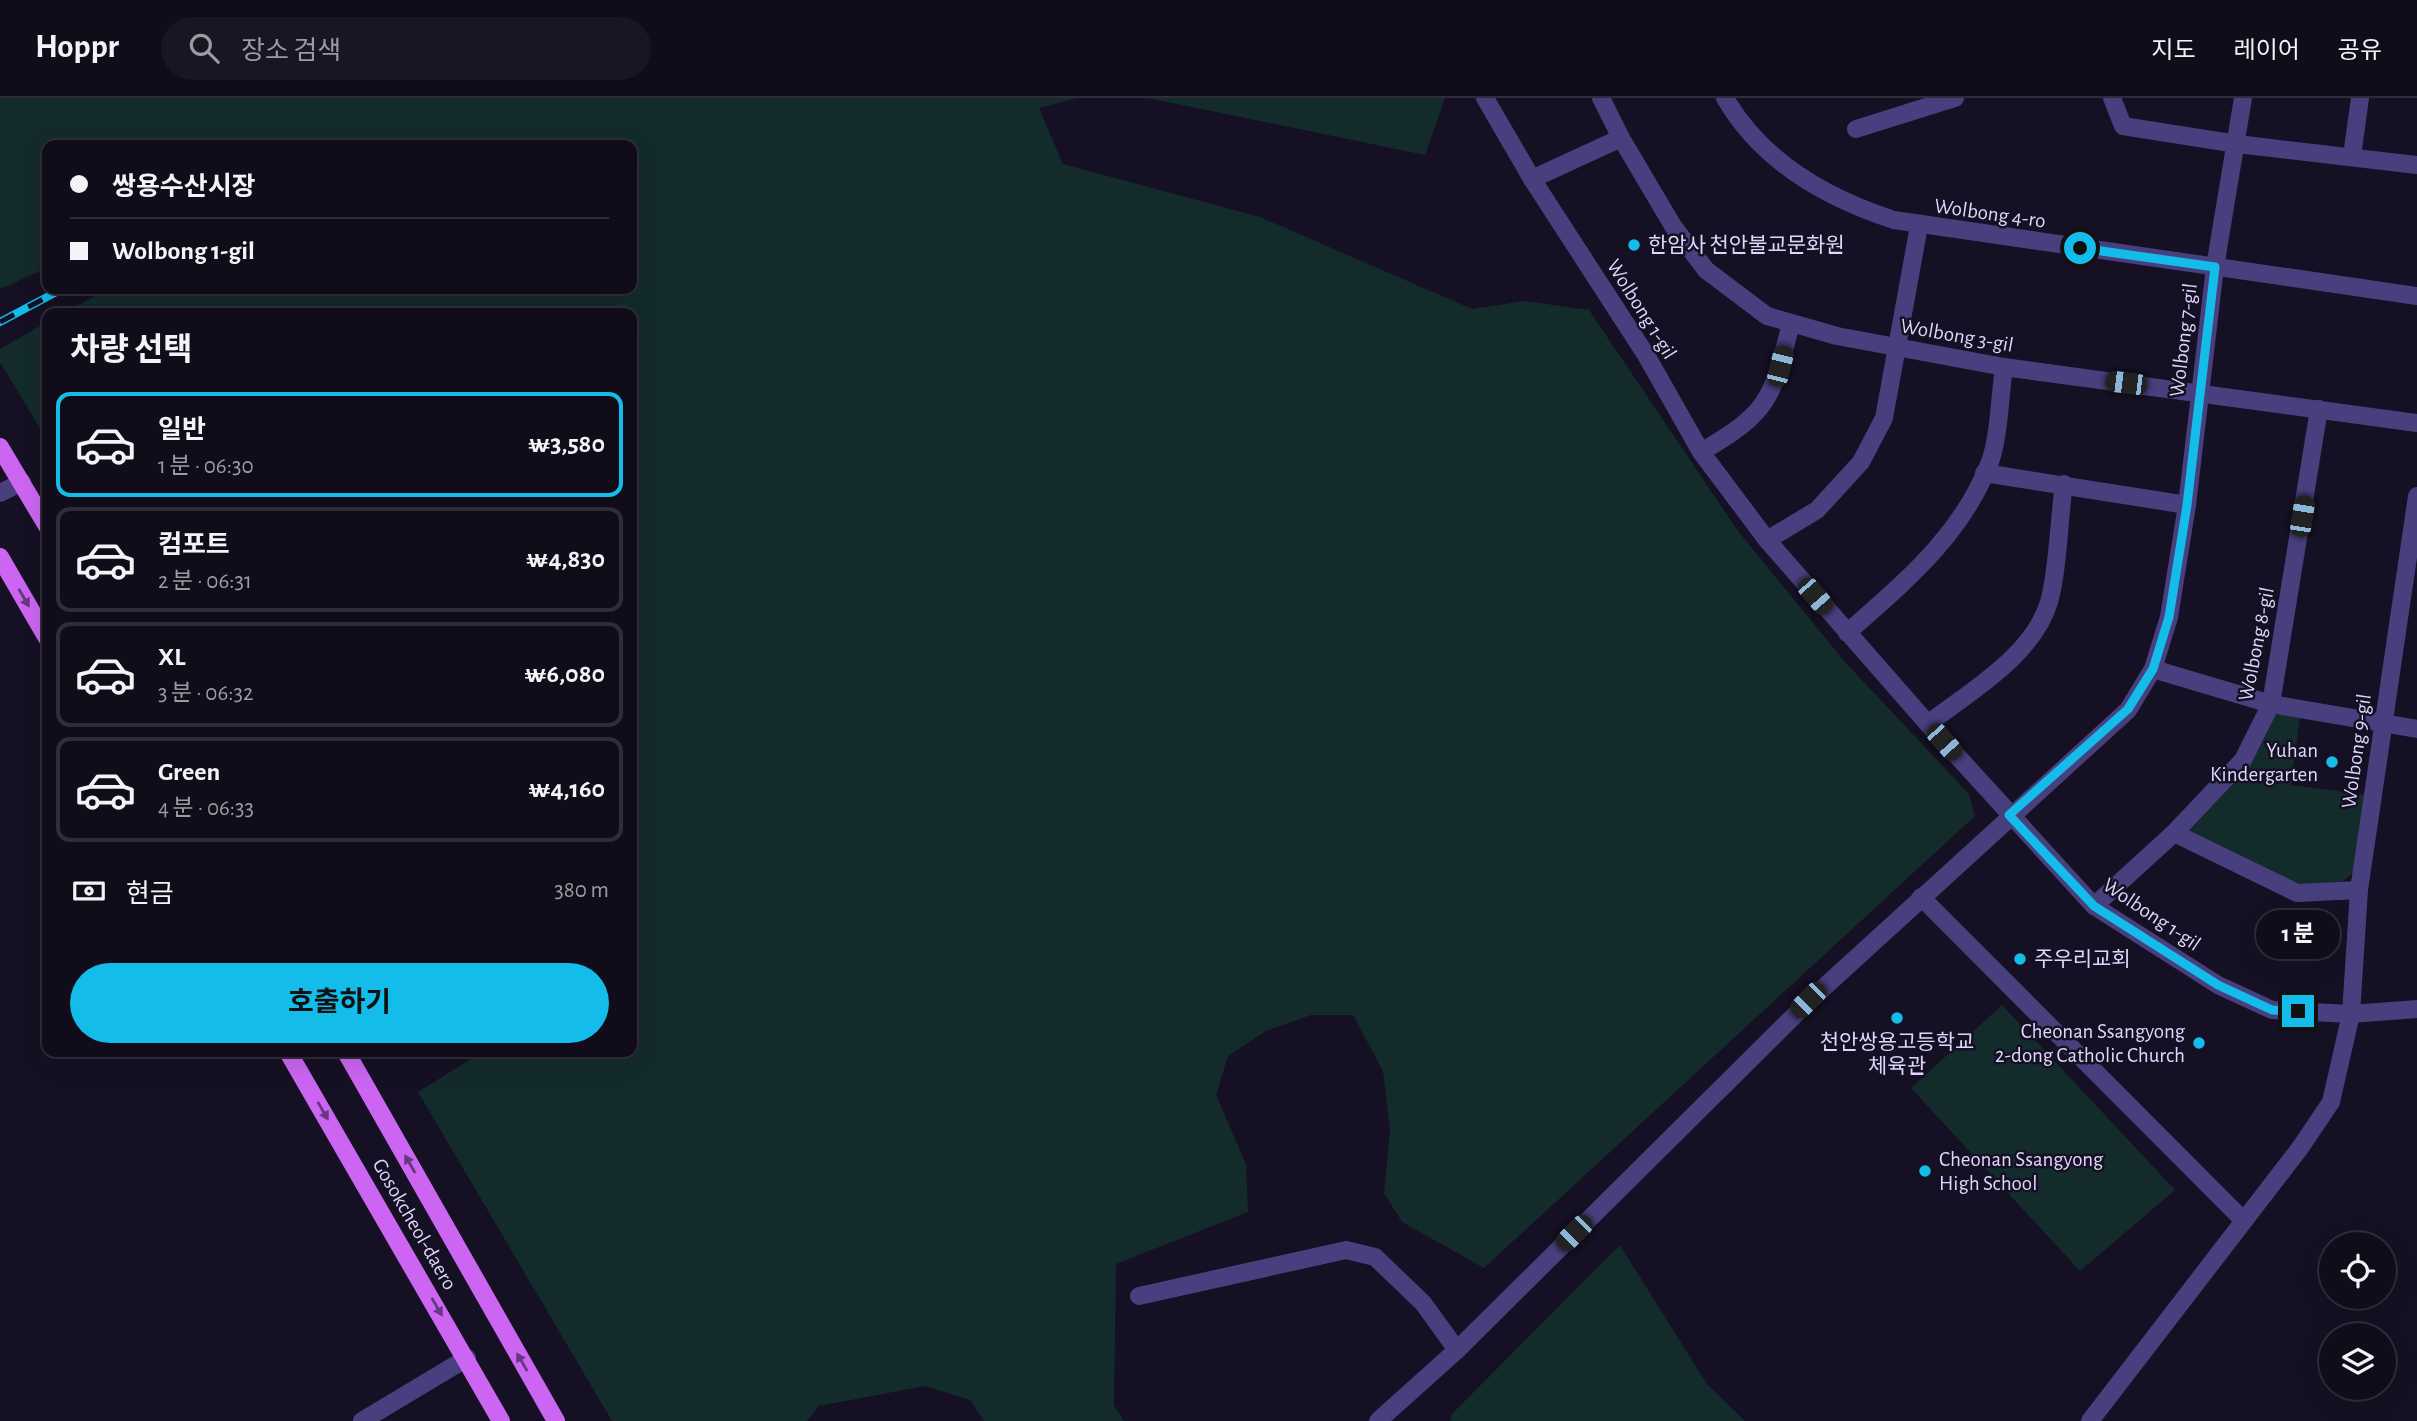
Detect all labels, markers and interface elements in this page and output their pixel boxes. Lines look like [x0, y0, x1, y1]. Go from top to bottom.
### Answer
search box [161, 17, 651, 80]
icon: search [185, 29, 223, 67]
text: Hoppr [35, 31, 119, 64]
text: 장소 검색 [241, 38, 341, 64]
text: 지도 [2151, 39, 2196, 63]
text: 레이어 [2234, 39, 2300, 63]
text: 공유 [2338, 39, 2382, 63]
text: 쌍용수산시장 [112, 174, 256, 200]
street label: Wolbong 4-ro [1933, 195, 2047, 232]
route start [2064, 232, 2096, 264]
place label: 한암사 천안불교문화원 [1648, 234, 1845, 256]
marker: 한암사 천안불교문화원 [1626, 237, 1642, 253]
text: Wolbong 1-gil [112, 238, 255, 264]
street label: Wolbong 1-gil [1603, 256, 1680, 363]
street label: Wolbong 7-gil [2166, 282, 2201, 398]
street label: Wolbong 3-gil [1899, 315, 2015, 356]
text: 차량 선택 [70, 334, 193, 366]
car [1765, 343, 1796, 389]
car [2104, 370, 2149, 396]
icon: car [74, 413, 137, 476]
text: 일반 [158, 417, 206, 443]
text: ₩3,580 [528, 431, 605, 457]
text: 1 분 · 06:30 [158, 455, 254, 478]
car [2289, 494, 2316, 538]
icon: car [74, 528, 137, 591]
text: 컴포트 [158, 532, 230, 558]
text: ₩4,830 [526, 546, 605, 572]
text: 2 분 · 06:31 [158, 570, 252, 593]
car [1794, 573, 1837, 619]
street label: Wolbong 8-gil [2235, 585, 2278, 703]
one-way arrow [17, 588, 30, 607]
icon: car [74, 643, 137, 706]
text: XL [158, 644, 185, 670]
text: ₩6,080 [524, 661, 605, 687]
text: 3 분 · 06:32 [158, 682, 253, 705]
street label: Wolbong 9-gil [2338, 692, 2375, 810]
car [1923, 719, 1966, 765]
place label: Yuhan Kindergarten [2210, 740, 2318, 785]
marker: Yuhan Kindergarten [2324, 754, 2340, 770]
icon: car [74, 758, 137, 821]
text: Green [158, 759, 220, 785]
text: ₩4,160 [528, 776, 605, 802]
text: 4 분 · 06:33 [158, 797, 254, 820]
icon: cash [70, 872, 108, 910]
street label: Wolbong 1-gil [2099, 874, 2204, 955]
text: 380 m [554, 879, 609, 902]
text: 현금 [126, 881, 174, 907]
callout: 1 분 [2256, 909, 2340, 958]
text: 1 분 [2282, 923, 2314, 946]
place label: 주우리교회 [2034, 948, 2131, 970]
marker: 주우리교회 [2012, 951, 2028, 967]
button: 호출하기 [70, 963, 609, 1043]
car [1786, 978, 1831, 1022]
route end [2282, 995, 2314, 1027]
marker: 천안쌍용고등학교 체육관 [1889, 1010, 1905, 1026]
place label: Cheonan Ssangyong 2-dong Catholic Church [1995, 1021, 2186, 1066]
place label: 천안쌍용고등학교 체육관 [1820, 1031, 1974, 1077]
marker: Cheonan Ssangyong 2-dong Catholic Church [2191, 1035, 2207, 1051]
one-way arrow [316, 1101, 329, 1120]
place label: Cheonan Ssangyong High School [1939, 1149, 2104, 1194]
one-way arrow [404, 1154, 416, 1174]
street label: Gosokcheol-daero [369, 1155, 461, 1293]
marker: Cheonan Ssangyong High School [1917, 1163, 1933, 1179]
car [1552, 1211, 1597, 1255]
map controls [2319, 1232, 2396, 1400]
button: locate [2319, 1232, 2396, 1309]
one-way arrow [431, 1298, 443, 1317]
button: layers [2319, 1323, 2396, 1400]
one-way arrow [516, 1352, 528, 1371]

